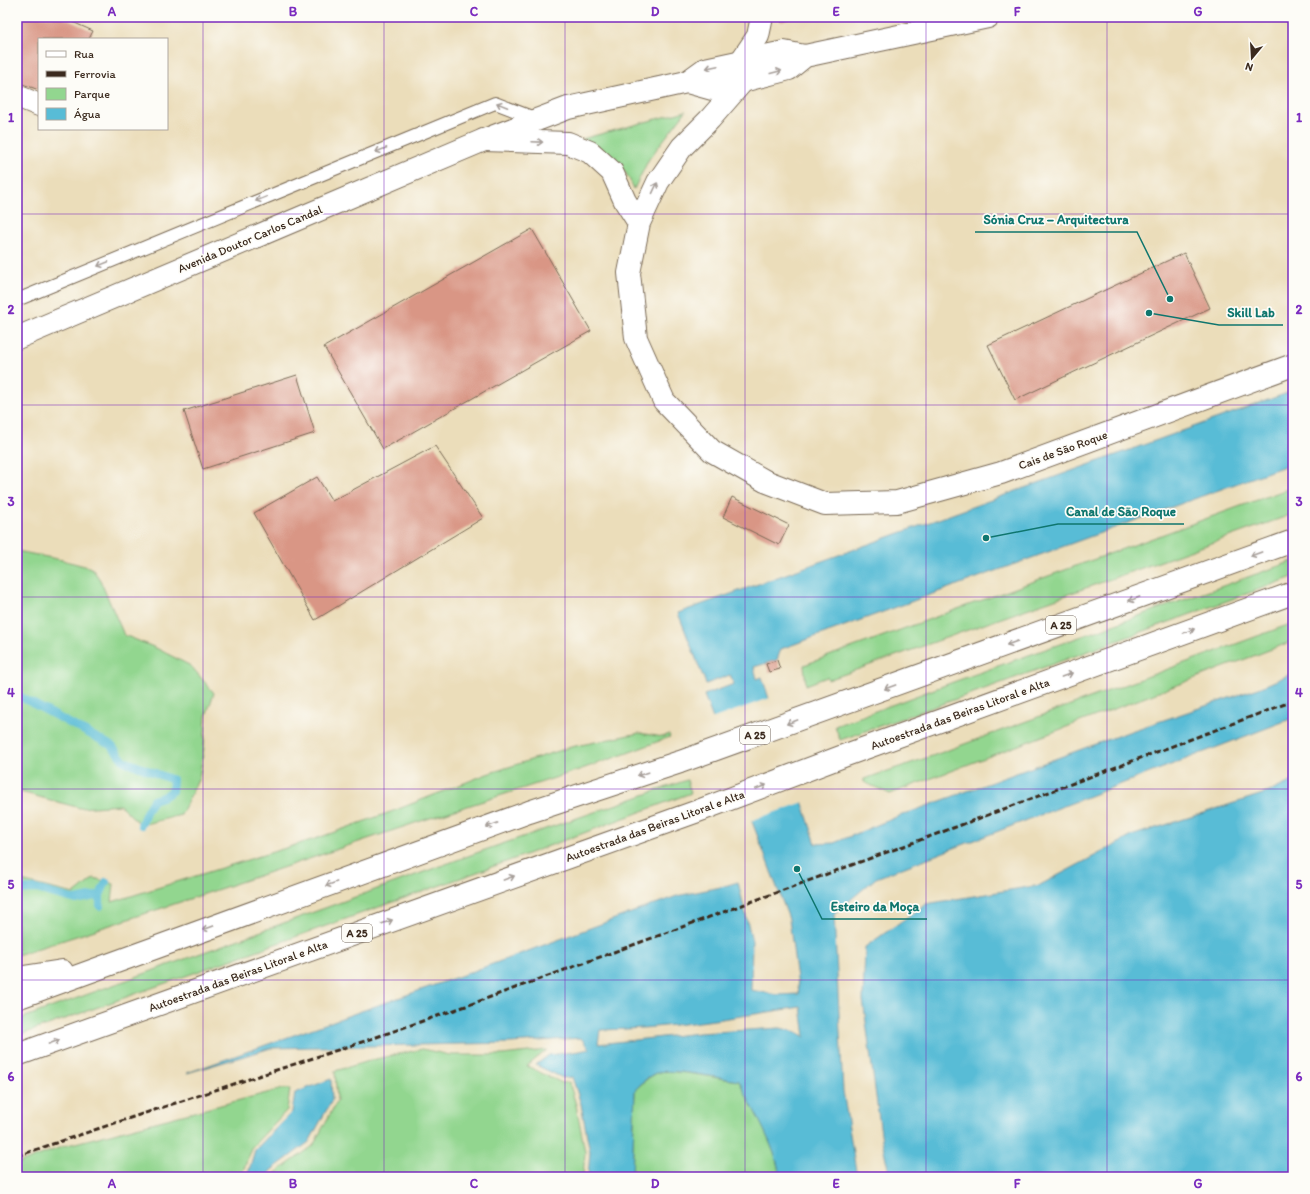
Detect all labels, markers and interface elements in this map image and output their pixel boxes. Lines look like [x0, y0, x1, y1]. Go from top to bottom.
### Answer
text: A [107, 4, 117, 19]
text: B [289, 4, 298, 19]
text: C [470, 4, 479, 19]
text: D [651, 4, 660, 19]
text: E [832, 4, 840, 19]
text: F [1014, 4, 1021, 19]
text: G [1194, 4, 1203, 19]
legend [38, 38, 168, 130]
north arrow [1232, 38, 1272, 78]
text: Rua [74, 47, 94, 61]
text: N [1244, 60, 1255, 74]
one-way arrow [706, 63, 719, 71]
text: Ferrovia [74, 67, 116, 81]
one-way arrow [770, 68, 783, 76]
text: Parque [74, 87, 110, 101]
one-way arrow [496, 101, 508, 109]
text: Água [74, 107, 100, 121]
text: 1 [8, 110, 14, 125]
text: 1 [1296, 110, 1302, 125]
one-way arrow [530, 138, 543, 146]
one-way arrow [376, 146, 388, 154]
one-way arrow [652, 182, 659, 194]
one-way arrow [256, 196, 268, 203]
street label: Avenida Doutor Carlos Candal [176, 202, 325, 276]
callout: Sónia Cruz – Arquitectura [975, 207, 1137, 232]
text: Sónia Cruz – Arquitectura [983, 212, 1129, 228]
one-way arrow [97, 261, 109, 268]
callout: Skill Lab [1219, 300, 1283, 325]
text: 2 [8, 302, 15, 317]
text: 2 [1296, 302, 1303, 317]
text: Skill Lab [1227, 305, 1275, 320]
street label: Cais de São Roque [1016, 427, 1110, 473]
text: 3 [7, 494, 15, 509]
text: 3 [1295, 494, 1303, 509]
callout: Canal de São Roque [1058, 499, 1184, 524]
text: Canal de São Roque [1066, 504, 1176, 520]
one-way arrow [1251, 551, 1263, 559]
one-way arrow [1128, 595, 1140, 603]
road number: A 25 [1046, 616, 1076, 634]
one-way arrow [1182, 627, 1194, 635]
one-way arrow [1006, 639, 1018, 647]
one-way arrow [1060, 671, 1072, 679]
street label: Autoestrada das Beiras Litoral e Alta [869, 675, 1051, 753]
one-way arrow [883, 684, 896, 691]
text: 4 [7, 685, 15, 700]
text: 4 [1295, 685, 1303, 700]
one-way arrow [786, 719, 799, 726]
road number: A 25 [740, 726, 770, 744]
one-way arrow [637, 771, 650, 778]
one-way arrow [754, 783, 766, 791]
street label: Autoestrada das Beiras Litoral e Alta [564, 787, 746, 865]
one-way arrow [486, 822, 499, 829]
one-way arrow [503, 874, 515, 882]
text: 5 [8, 877, 15, 892]
text: 5 [1296, 877, 1303, 892]
one-way arrow [325, 880, 337, 888]
callout: Esteiro da Moça [822, 894, 927, 919]
text: Esteiro da Moça [831, 899, 920, 915]
one-way arrow [380, 918, 392, 926]
road number: A 25 [342, 924, 372, 942]
one-way arrow [203, 925, 215, 933]
street label: Autoestrada das Beiras Litoral e Alta [147, 937, 329, 1015]
one-way arrow [47, 1038, 59, 1046]
text: 6 [8, 1069, 15, 1084]
text: 6 [1296, 1069, 1303, 1084]
text: A [107, 1176, 117, 1191]
text: B [289, 1176, 298, 1191]
text: C [470, 1176, 479, 1191]
text: D [651, 1176, 660, 1191]
text: E [832, 1176, 840, 1191]
text: F [1014, 1176, 1021, 1191]
text: G [1194, 1176, 1203, 1191]

